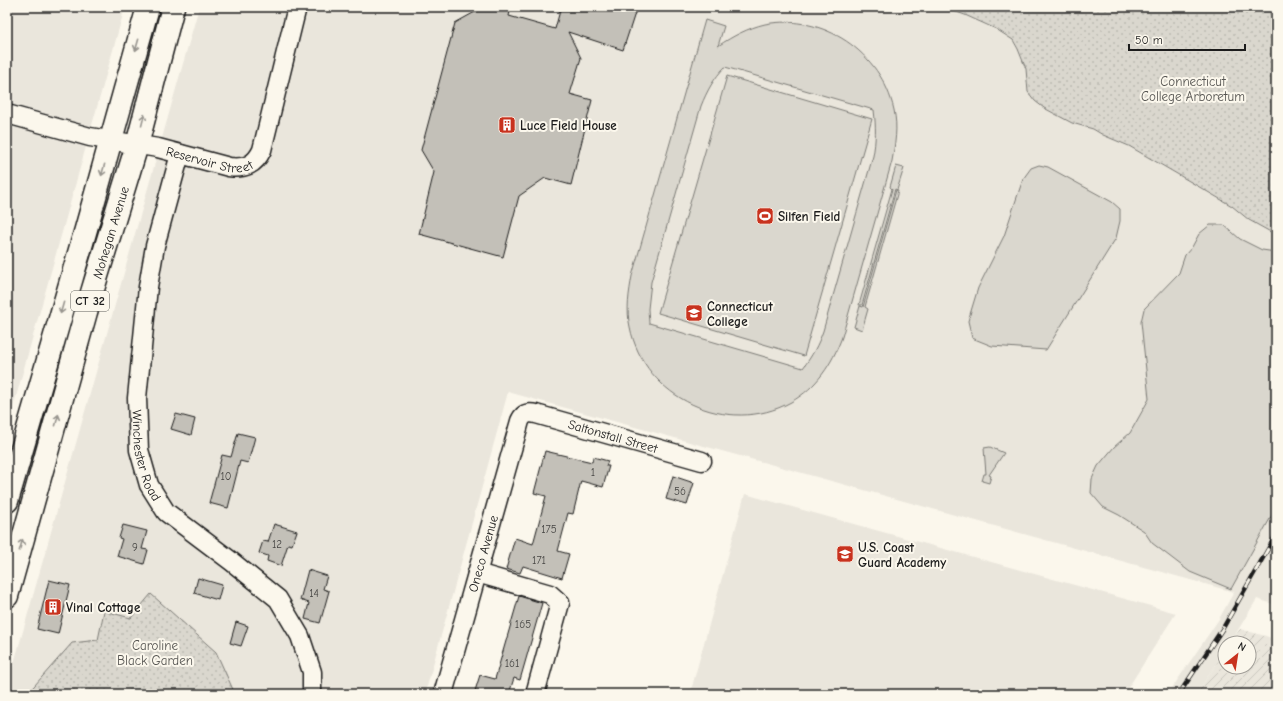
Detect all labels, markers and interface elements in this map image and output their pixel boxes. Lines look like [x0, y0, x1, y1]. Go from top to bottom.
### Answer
scale bar [1129, 26, 1245, 52]
text: 50 m [1135, 33, 1163, 47]
one-way arrow [133, 38, 141, 51]
park label: Connecticut College Arboretum [1141, 74, 1245, 104]
one-way arrow [140, 114, 147, 127]
building icon: Luce Field House [497, 115, 517, 135]
place label: Luce Field House [520, 118, 617, 133]
street label: Reservoir Street [164, 144, 257, 176]
one-way arrow [99, 163, 106, 176]
street label: Mohegan Avenue [90, 184, 132, 281]
sports icon: Silfen Field [755, 206, 775, 226]
place label: Silfen Field [778, 209, 840, 224]
road number: CT 32 [71, 291, 109, 311]
place label: Connecticut College [707, 299, 773, 329]
one-way arrow [58, 301, 65, 314]
school or university icon: Connecticut College [684, 303, 704, 323]
street label: Winchester Road [129, 409, 164, 504]
one-way arrow [54, 414, 61, 427]
street label: Saltonstall Street [566, 416, 660, 456]
house number: 1 [591, 466, 595, 479]
house number: 10 [220, 470, 232, 483]
house number: 56 [674, 485, 686, 498]
street label: Oneco Avenue [465, 513, 501, 594]
house number: 175 [541, 523, 557, 536]
house number: 12 [272, 538, 282, 551]
one-way arrow [18, 539, 26, 552]
place label: U.S. Coast Guard Academy [858, 540, 946, 570]
house number: 9 [132, 541, 138, 554]
school or university icon: U.S. Coast Guard Academy [835, 544, 855, 564]
house number: 171 [532, 554, 546, 567]
house number: 14 [309, 587, 319, 600]
building icon: Vinal Cottage [43, 597, 63, 617]
place label: Vinal Cottage [66, 600, 141, 615]
house number: 165 [515, 618, 531, 631]
north arrow [1217, 635, 1257, 675]
park label: Caroline Black Garden [117, 638, 193, 668]
text: N [1235, 639, 1248, 654]
house number: 161 [505, 657, 519, 670]

